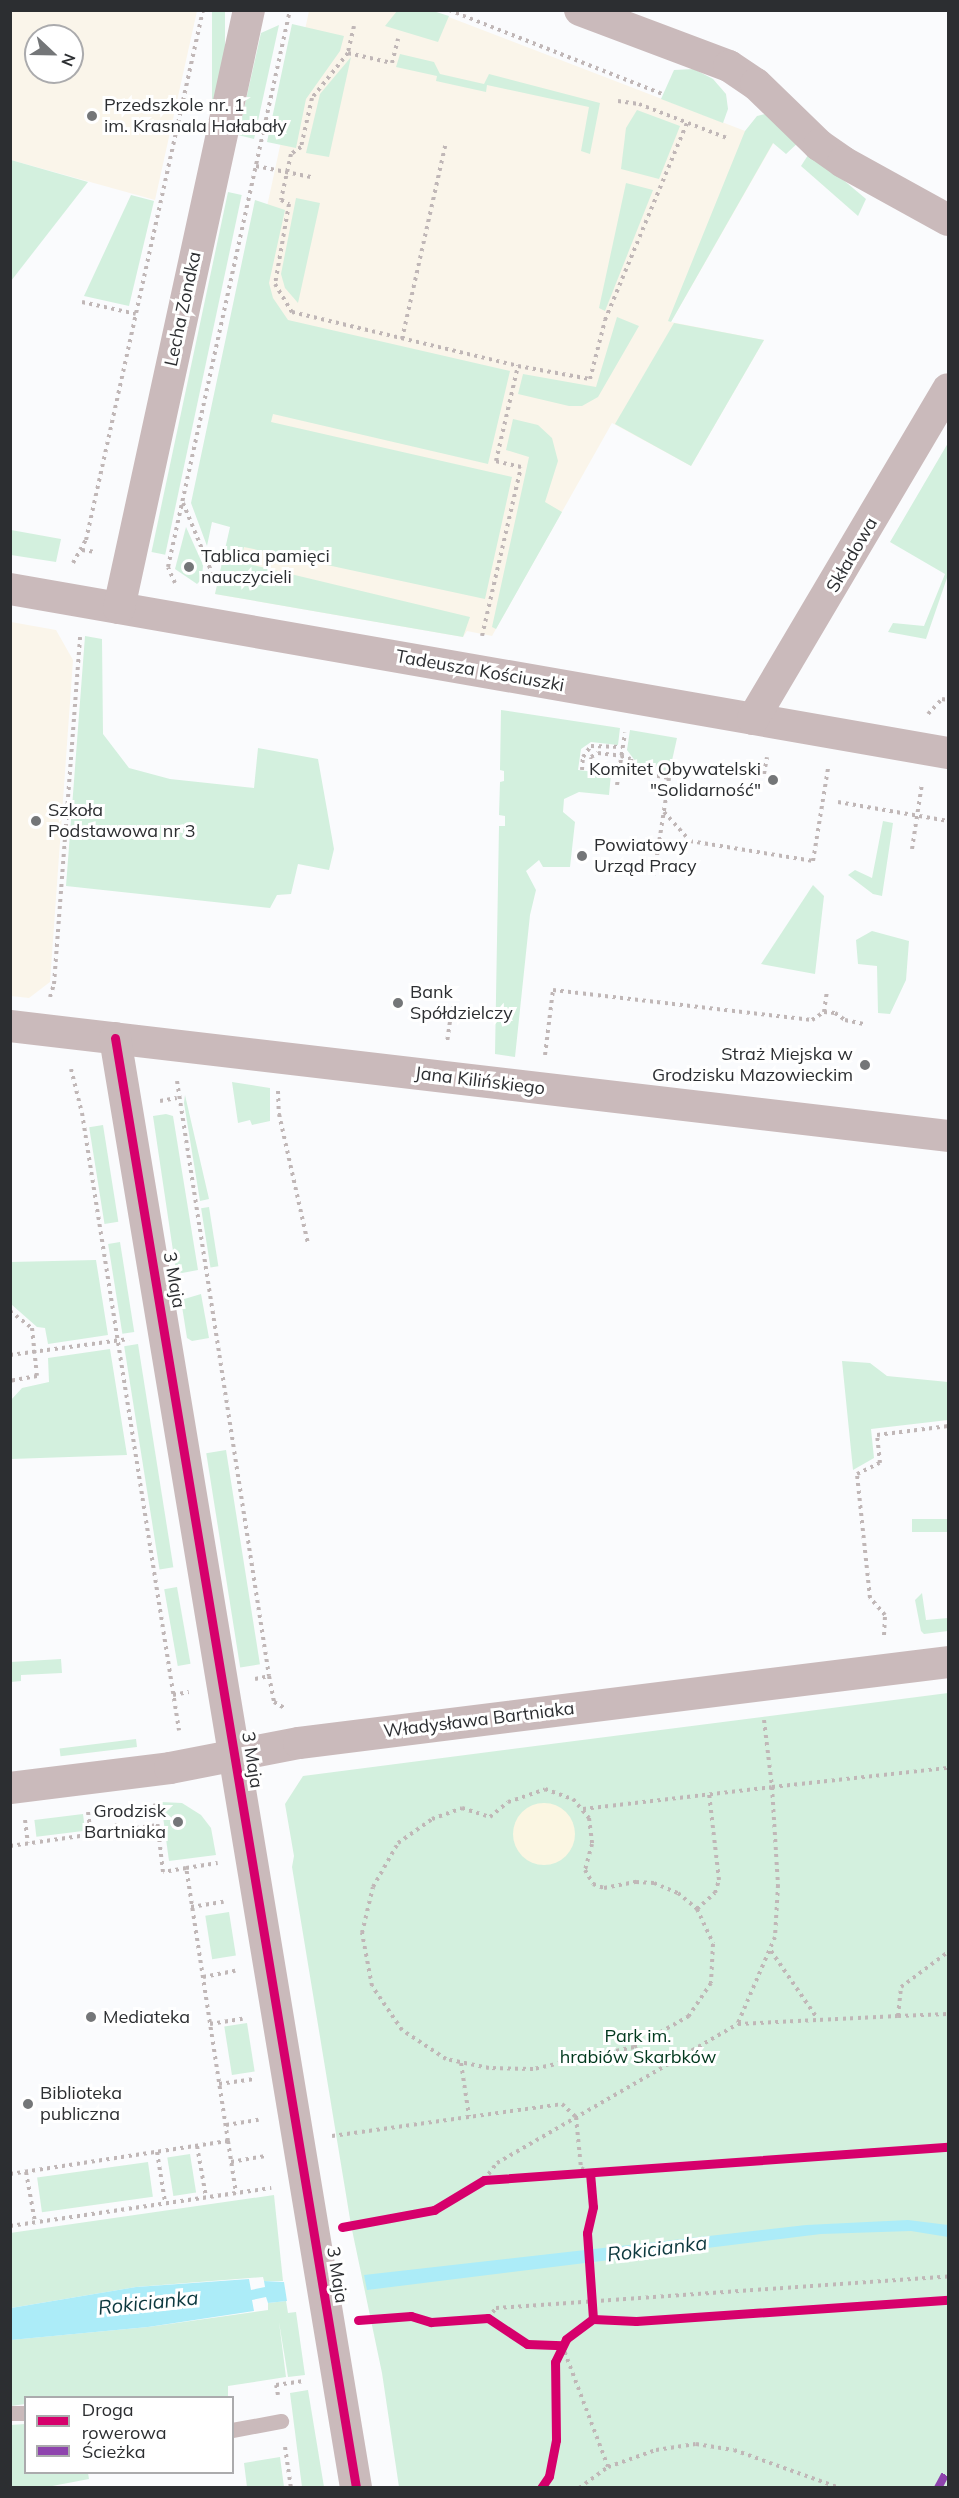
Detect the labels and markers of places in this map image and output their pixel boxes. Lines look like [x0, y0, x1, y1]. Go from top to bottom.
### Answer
place label: Przedszkole nr. 1 im. Krasnala Hałabały [104, 95, 287, 138]
marker: Przedszkole nr. 1 im. Krasnala Hałabały [85, 109, 99, 123]
place label: Tablica pamięci nauczycieli [201, 546, 330, 588]
marker: Tablica pamięci nauczycieli [182, 560, 196, 574]
place label: Komitet Obywatelski "Solidarność" [589, 759, 761, 802]
marker: Komitet Obywatelski "Solidarność" [766, 773, 780, 787]
place label: Szkoła Podstawowa nr 3 [48, 800, 195, 842]
marker: Szkoła Podstawowa nr 3 [29, 814, 43, 828]
place label: Powiatowy Urząd Pracy [594, 835, 697, 878]
marker: Powiatowy Urząd Pracy [575, 849, 589, 863]
place label: Bank Spółdzielczy [410, 982, 513, 1024]
marker: Bank Spółdzielczy [391, 996, 405, 1010]
place label: Straż Miejska w Grodzisku Mazowieckim [652, 1044, 853, 1086]
marker: Straż Miejska w Grodzisku Mazowieckim [858, 1058, 872, 1072]
place label: Grodzisk Bartniaka [84, 1801, 166, 1844]
marker: Grodzisk Bartniaka [171, 1815, 185, 1829]
place label: Mediateka [103, 2006, 190, 2028]
marker: Mediateka [84, 2010, 98, 2024]
place label: Biblioteka publiczna [40, 2083, 122, 2126]
marker: Biblioteka publiczna [21, 2097, 35, 2111]

